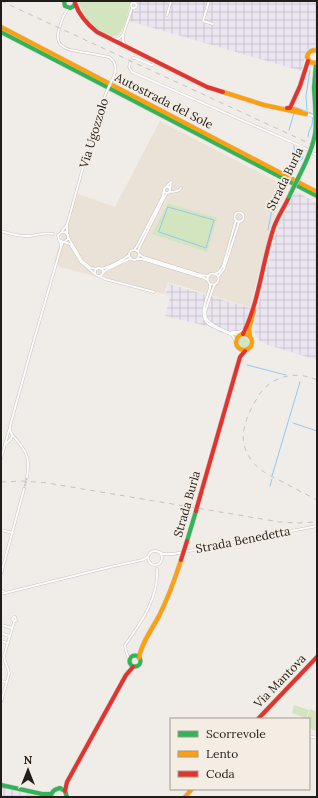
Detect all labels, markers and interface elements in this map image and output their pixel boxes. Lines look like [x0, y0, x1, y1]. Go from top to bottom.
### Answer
street label: Autostrada del Sole [112, 69, 216, 132]
street label: Via Ugozzolo [76, 96, 111, 170]
street label: Strada Burla [263, 145, 306, 213]
street label: Strada Burla [170, 469, 203, 539]
street label: Strada Benedetta [194, 523, 292, 556]
street label: Via Mantova [250, 651, 309, 711]
legend [170, 718, 310, 790]
text: Scorrevole [206, 726, 266, 741]
text: Lento [206, 746, 238, 761]
north arrow [8, 750, 48, 790]
text: N [24, 753, 33, 767]
text: Coda [206, 766, 235, 781]

